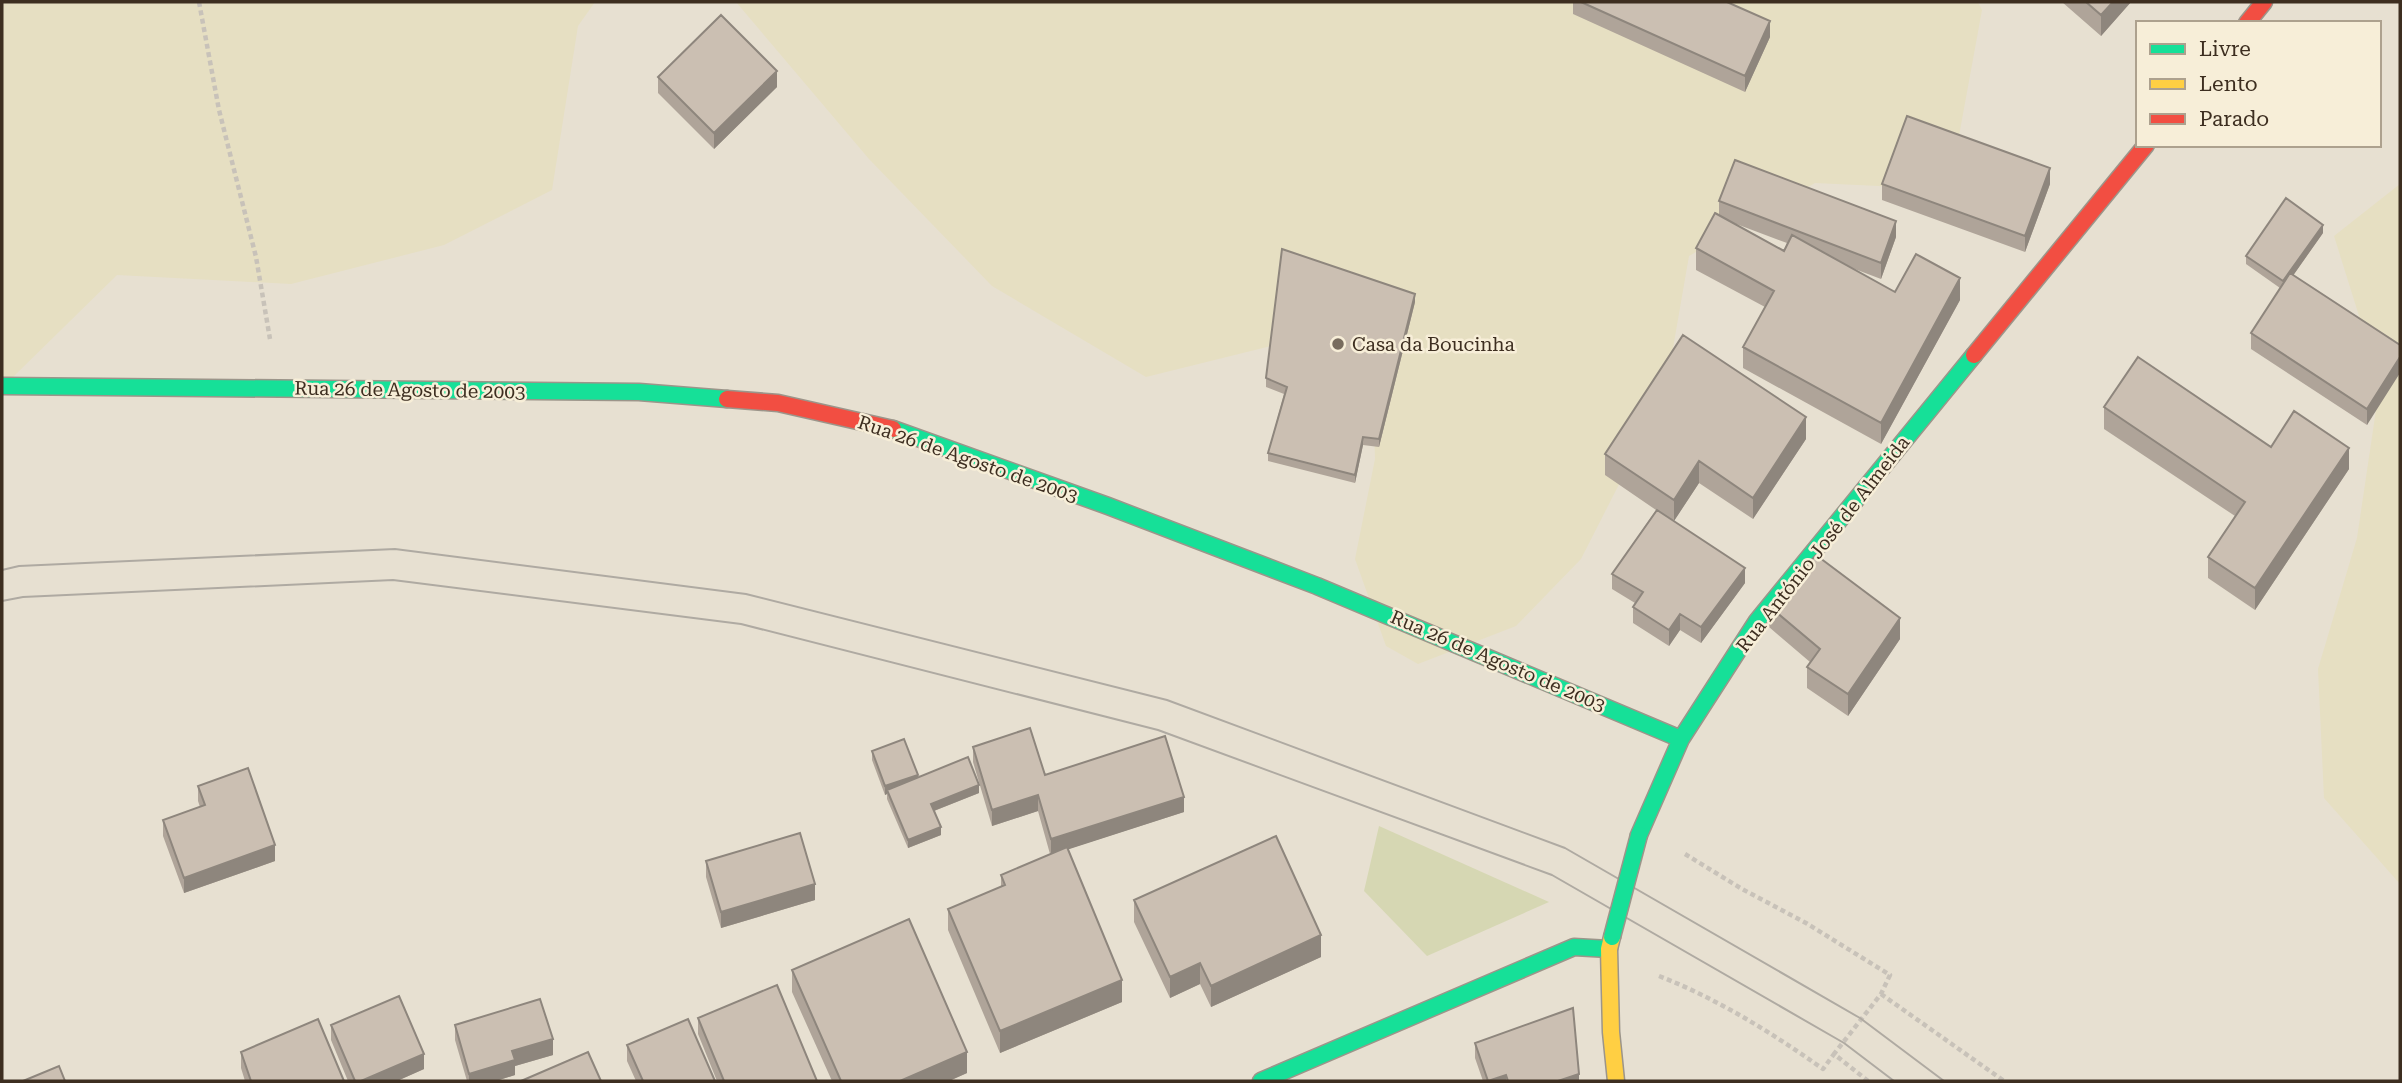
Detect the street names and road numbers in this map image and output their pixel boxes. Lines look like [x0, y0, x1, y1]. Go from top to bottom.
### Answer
street label: Rua 26 de Agosto de 2003 [294, 376, 526, 404]
street label: Rua 26 de Agosto de 2003 [855, 411, 1081, 507]
street label: Rua António José de Almeida [1731, 431, 1915, 657]
street label: Rua 26 de Agosto de 2003 [1387, 605, 1609, 717]

